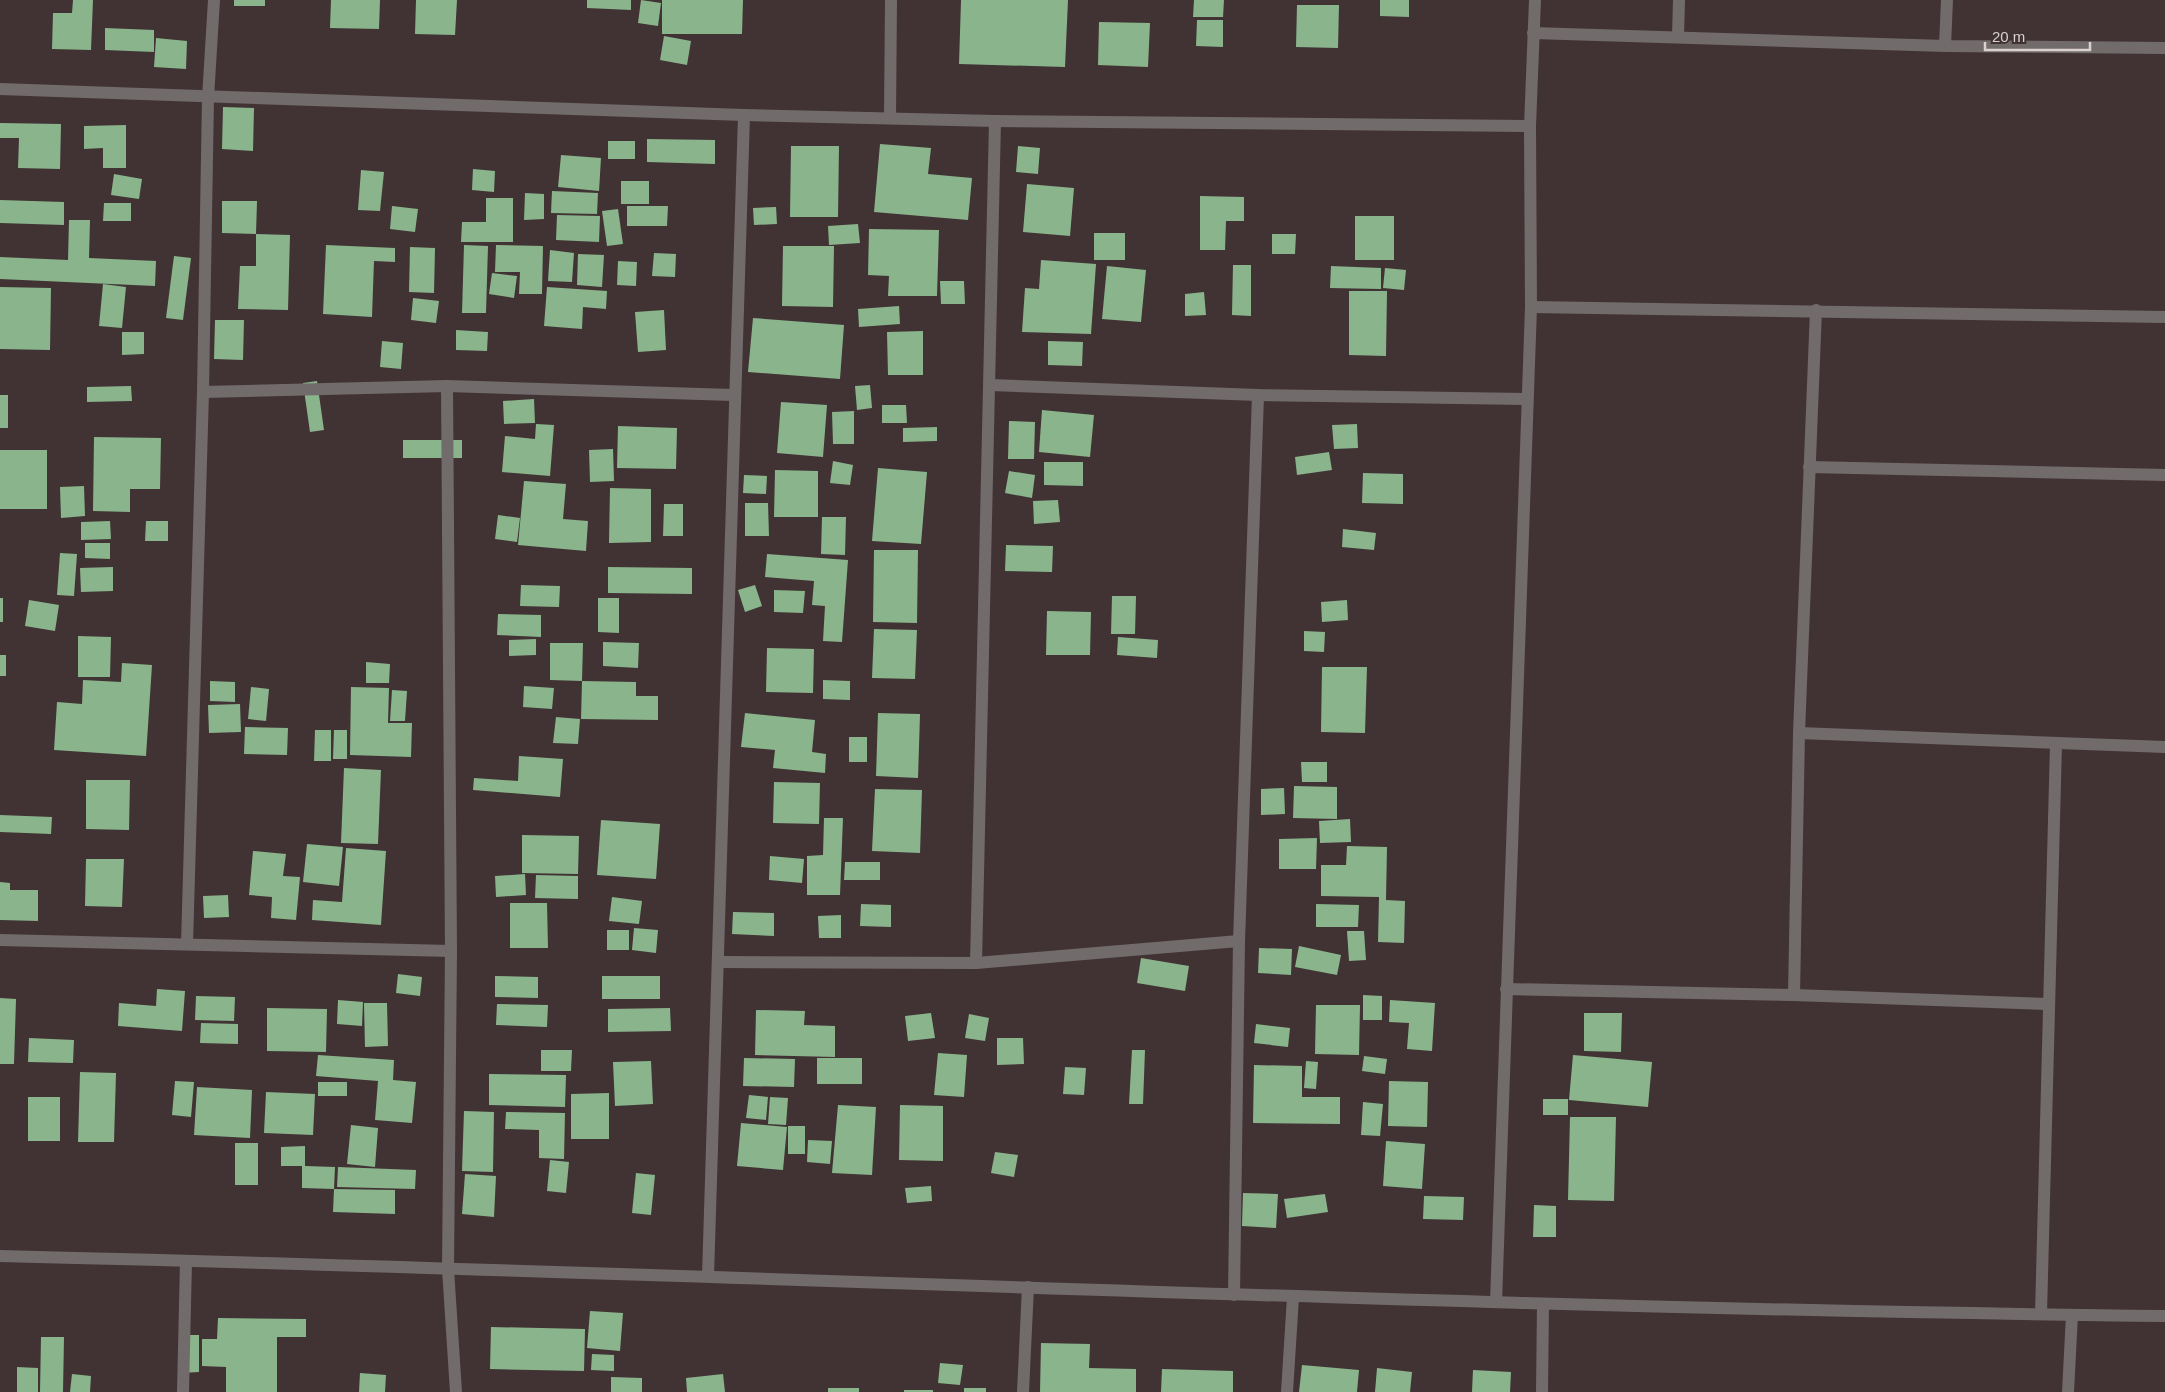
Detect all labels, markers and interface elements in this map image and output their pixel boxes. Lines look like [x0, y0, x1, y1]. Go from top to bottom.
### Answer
scale bar [1985, 20, 2090, 52]
text: 20 m [1992, 28, 2025, 45]

